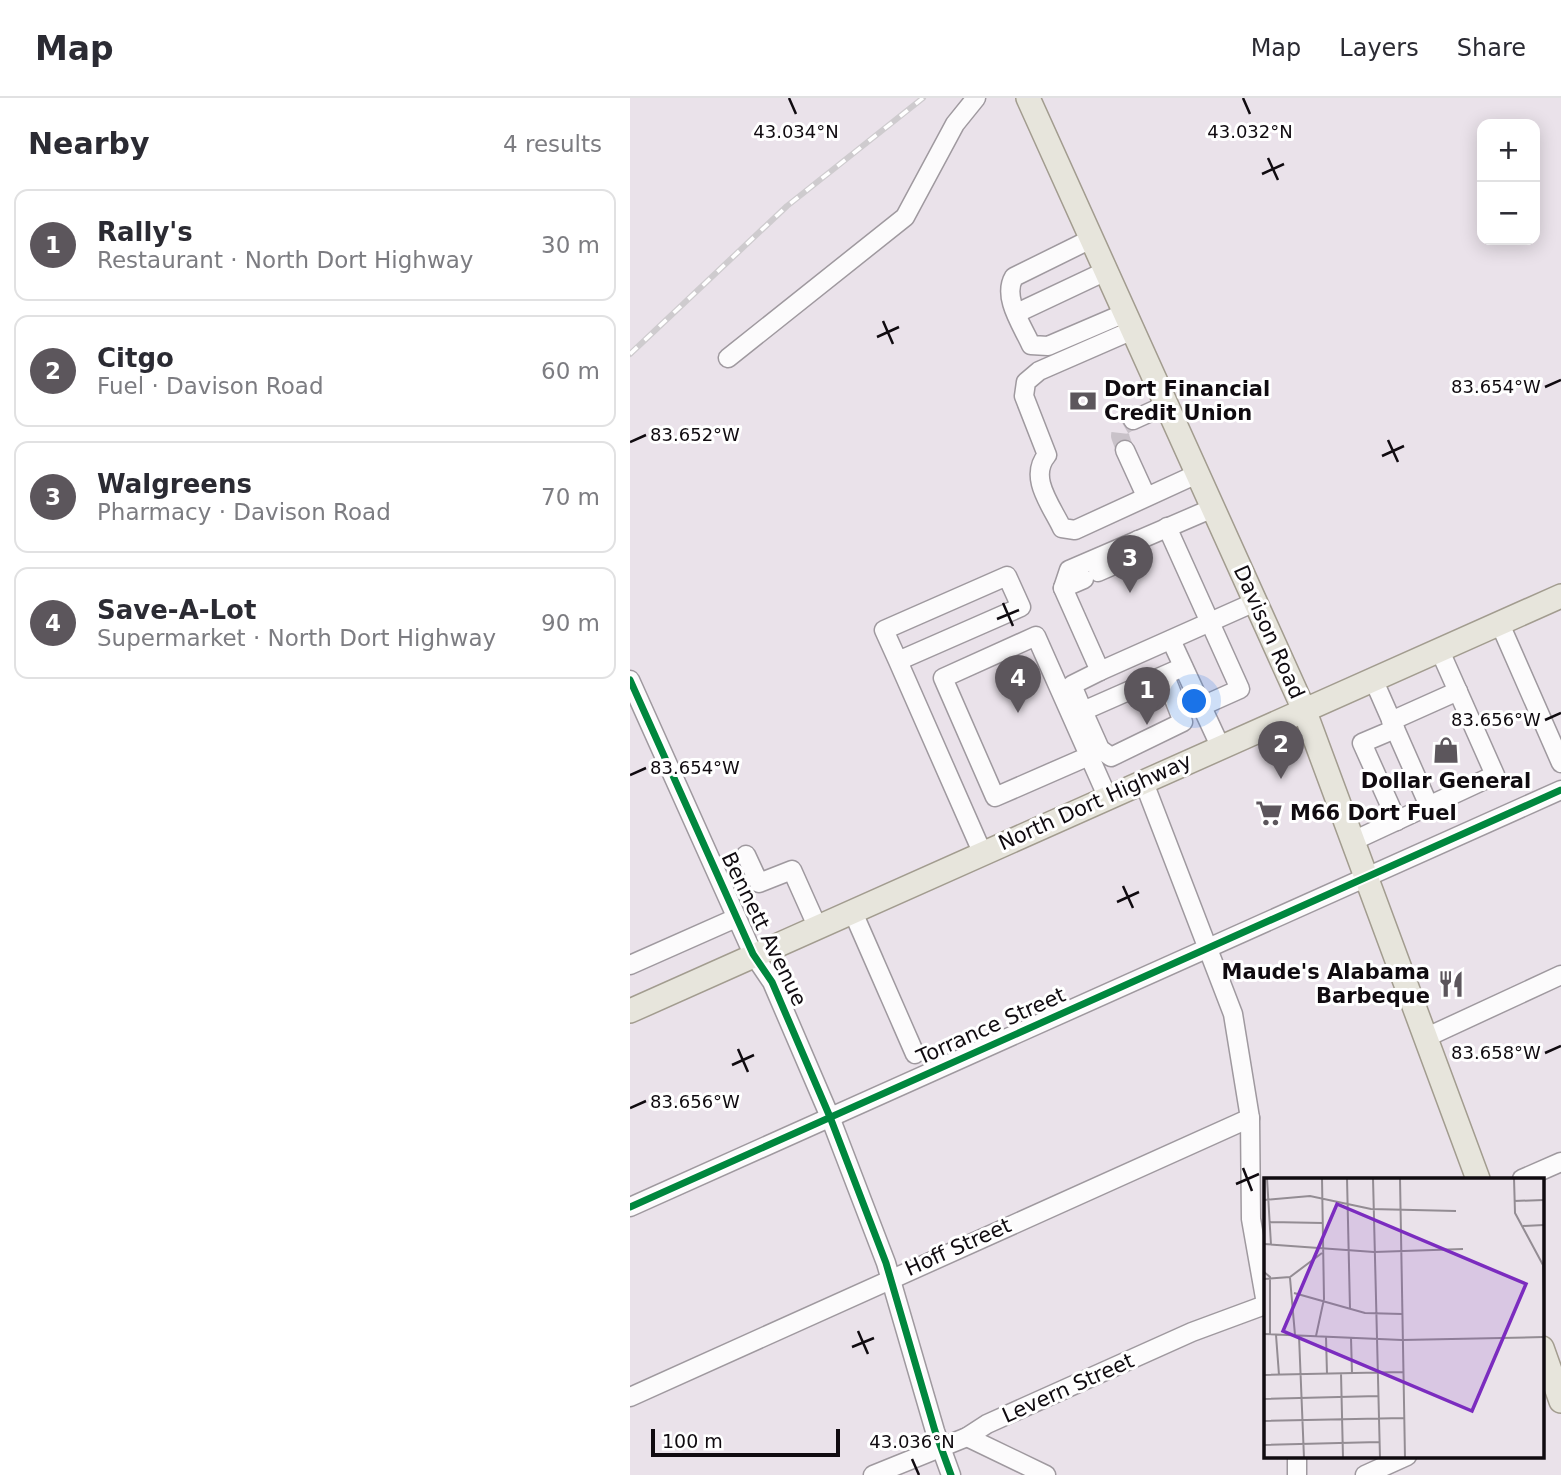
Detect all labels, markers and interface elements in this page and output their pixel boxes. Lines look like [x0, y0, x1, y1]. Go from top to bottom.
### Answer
text: Map [35, 29, 114, 68]
text: Map [1251, 34, 1301, 62]
text: Layers [1339, 34, 1419, 62]
text: Share [1457, 34, 1526, 62]
map controls [1477, 119, 1540, 245]
button: + [1477, 119, 1540, 182]
text: 43.034°N [753, 121, 839, 142]
text: 43.032°N [1207, 121, 1293, 142]
text: Nearby [28, 126, 150, 161]
text: 4 results [503, 131, 602, 157]
button: − [1477, 182, 1540, 245]
text: Rally's [97, 217, 193, 247]
text: 1 [45, 232, 61, 258]
text: 30 m [541, 232, 600, 258]
text: Restaurant · North Dort Highway [97, 247, 473, 273]
text: Citgo [97, 343, 174, 373]
text: 2 [45, 358, 61, 384]
text: 60 m [541, 358, 600, 384]
text: Fuel · Davison Road [97, 373, 324, 399]
text: 83.654°W [1451, 376, 1541, 397]
place label: Dort Financial Credit Union [1104, 377, 1270, 425]
bank icon: Dort Financial Credit Union [1068, 386, 1098, 416]
text: 83.652°W [650, 424, 740, 445]
text: Walgreens [97, 469, 252, 499]
text: 3 [45, 484, 61, 510]
text: 70 m [541, 484, 600, 510]
text: Pharmacy · Davison Road [97, 499, 391, 525]
pin: 3 [1107, 535, 1153, 593]
street label: Davison Road [1229, 561, 1309, 703]
text: Save-A-Lot [97, 595, 256, 625]
text: 4 [45, 610, 61, 636]
text: 90 m [541, 610, 600, 636]
text: Supermarket · North Dort Highway [97, 625, 496, 651]
pin: 4 [995, 655, 1041, 713]
pin: 1 [1124, 667, 1170, 725]
your location [1177, 684, 1211, 718]
text: 83.656°W [1451, 709, 1541, 730]
pin: 2 [1258, 721, 1304, 779]
shop icon: Dollar General [1431, 735, 1461, 765]
street label: North Dort Highway [995, 749, 1195, 855]
text: 83.654°W [650, 757, 740, 778]
place label: Dollar General [1361, 769, 1531, 793]
supermarket icon: M66 Dort Fuel [1254, 798, 1284, 828]
place label: M66 Dort Fuel [1290, 801, 1457, 825]
street label: Bennett Avenue [716, 848, 812, 1010]
place label: Maude's Alabama Barbeque [1222, 960, 1430, 1008]
restaurant icon: Maude's Alabama Barbeque [1436, 969, 1466, 999]
street label: Torrance Street [912, 982, 1069, 1070]
text: 83.658°W [1451, 1042, 1541, 1063]
text: 83.656°W [650, 1091, 740, 1112]
inset map [1264, 1178, 1544, 1458]
street label: Hoff Street [901, 1213, 1015, 1281]
street label: Levern Street [998, 1348, 1138, 1428]
scale bar [651, 1426, 840, 1458]
text: 100 m [662, 1430, 723, 1452]
text: 43.036°N [869, 1431, 955, 1452]

